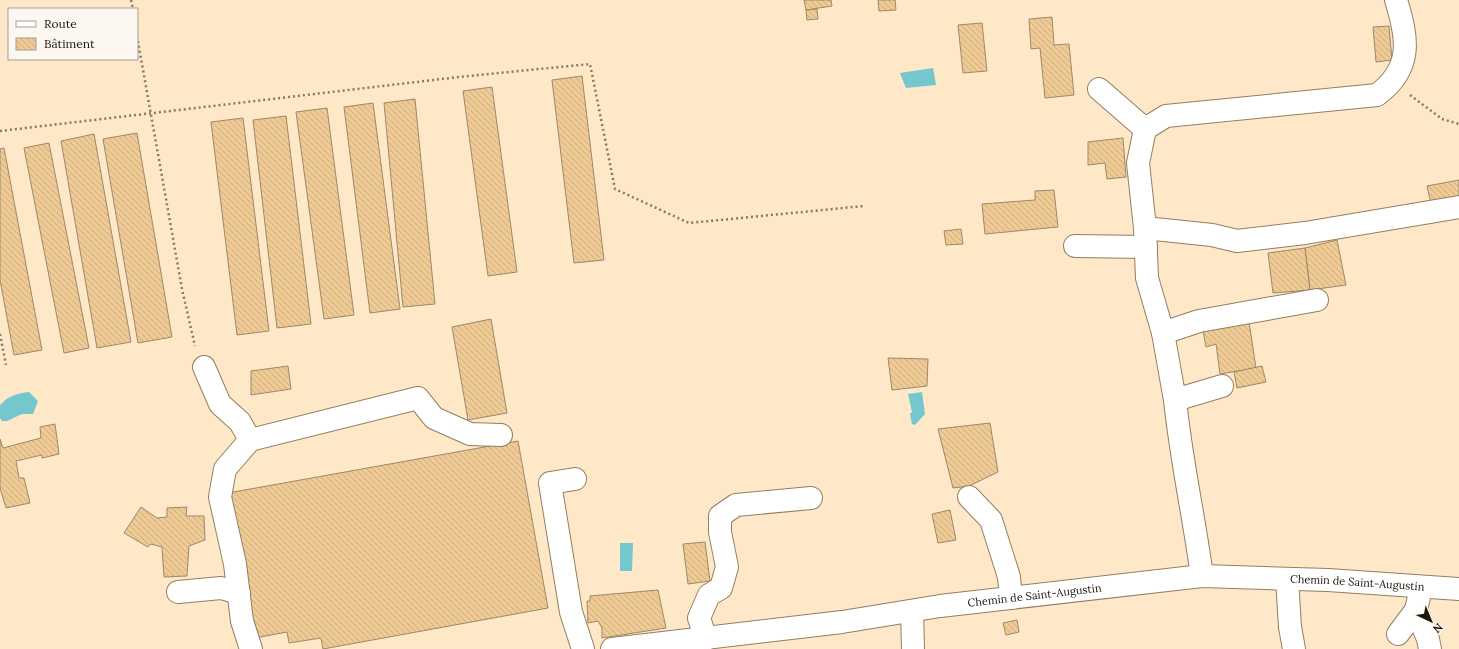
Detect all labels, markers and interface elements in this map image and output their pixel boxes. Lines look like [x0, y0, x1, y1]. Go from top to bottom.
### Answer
legend [8, 8, 138, 60]
text: Route [44, 16, 77, 31]
text: Bâtiment [44, 36, 95, 51]
street label: Chemin de Saint-Augustin [1290, 572, 1425, 594]
street label: Chemin de Saint-Augustin [967, 581, 1102, 610]
north arrow [1411, 601, 1451, 641]
text: N [1430, 620, 1446, 637]

